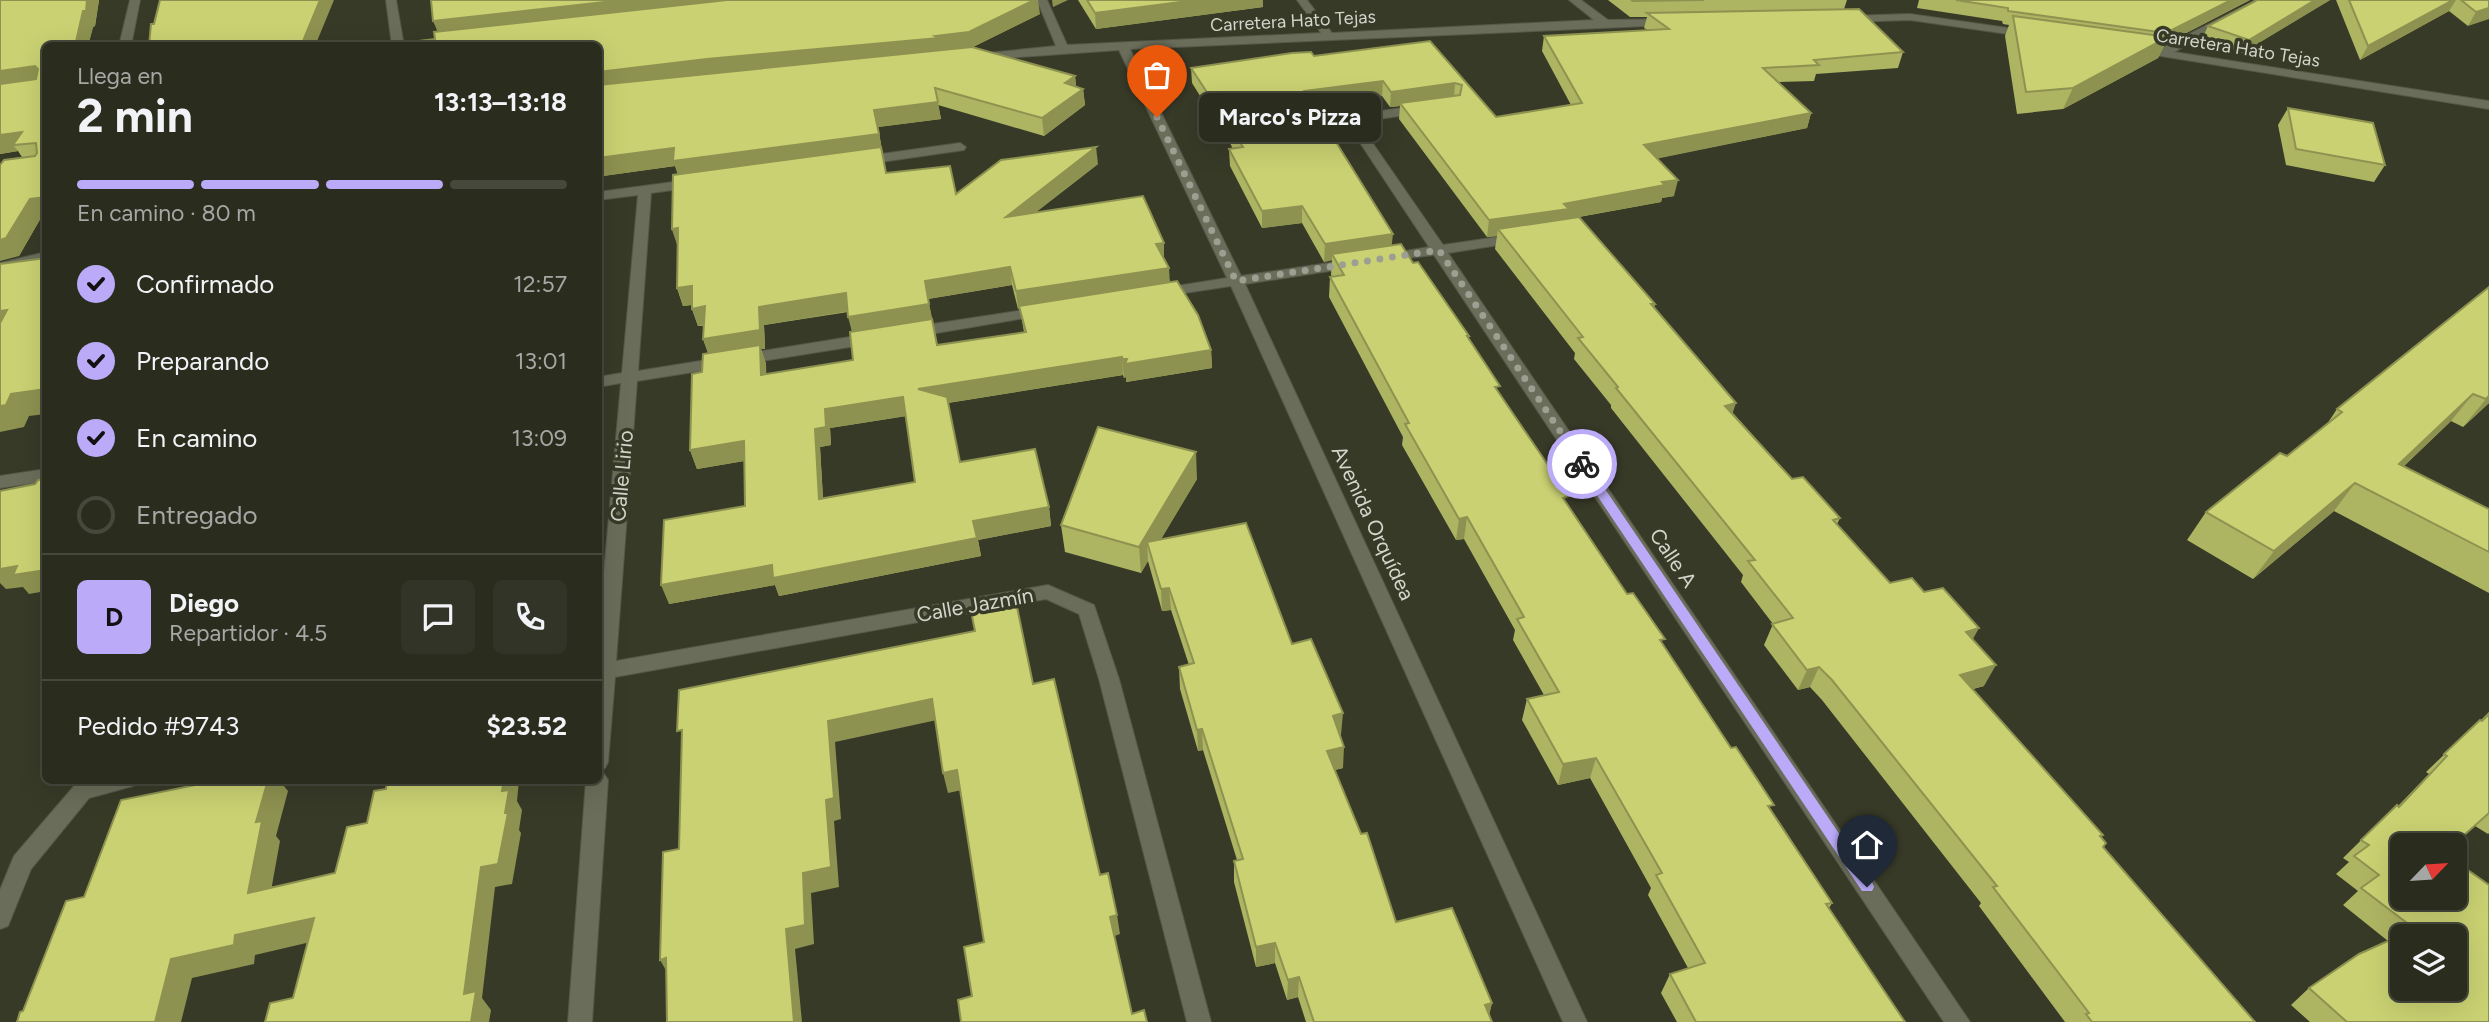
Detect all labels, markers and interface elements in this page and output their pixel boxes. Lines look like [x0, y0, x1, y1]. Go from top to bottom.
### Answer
street label: Carretera Hato Tejas [1210, 6, 1376, 36]
street label: Carretera Hato Tejas [2154, 24, 2322, 72]
pin [1127, 45, 1187, 117]
icon: bag [1138, 56, 1176, 94]
text: Llega en [77, 62, 163, 90]
text: 13:13–13:18 [434, 86, 567, 118]
text: 2 min [77, 88, 193, 144]
callout: Marco's Pizza [1199, 92, 1381, 142]
text: Marco's Pizza [1219, 103, 1361, 131]
text: En camino · 80 m [77, 199, 256, 227]
icon: check [77, 265, 115, 303]
text: Confirmado [136, 268, 274, 300]
text: 12:57 [513, 270, 567, 298]
icon: check [77, 342, 115, 380]
text: Preparando [136, 345, 269, 377]
text: 13:01 [515, 347, 567, 375]
icon: check [77, 419, 115, 457]
text: En camino [136, 422, 257, 454]
text: 13:09 [511, 424, 567, 452]
street label: Calle Lirio [605, 429, 638, 523]
courier [1547, 429, 1617, 499]
street label: Avenida Orquídea [1327, 442, 1420, 604]
icon: bike [1563, 445, 1601, 483]
text: Entregado [136, 499, 258, 531]
street label: Calle A [1645, 523, 1702, 592]
button: chat [401, 580, 475, 654]
button: phone [493, 580, 567, 654]
street label: Calle Jazmín [915, 582, 1035, 627]
text: Diego [169, 587, 239, 619]
text: D [105, 601, 123, 633]
text: Repartidor · 4.5 [169, 619, 327, 647]
text: Pedido #9743 [77, 710, 239, 742]
text: $23.52 [486, 710, 567, 742]
pin [1837, 815, 1897, 887]
icon: home [1848, 826, 1886, 864]
north arrow [2390, 833, 2468, 910]
map controls [2390, 833, 2467, 1001]
button: layers [2390, 924, 2467, 1001]

